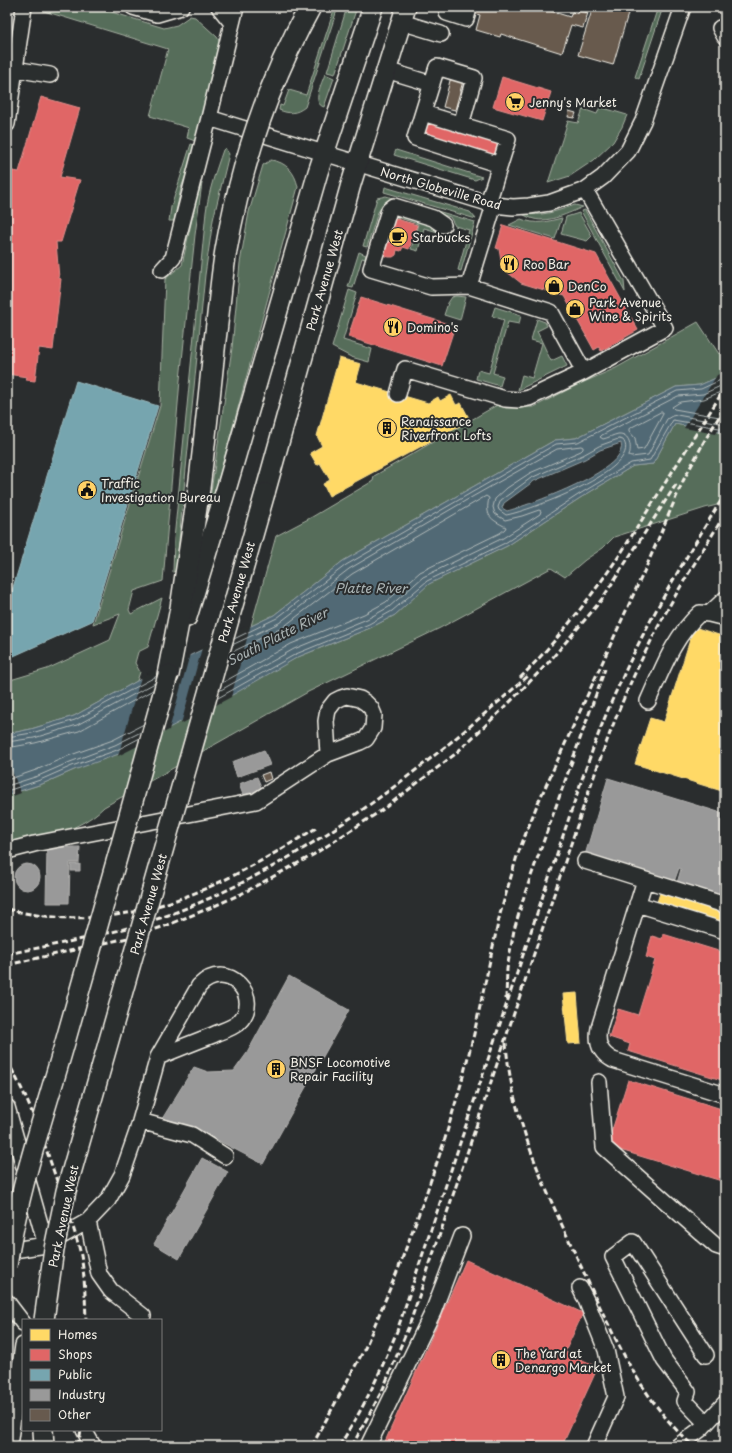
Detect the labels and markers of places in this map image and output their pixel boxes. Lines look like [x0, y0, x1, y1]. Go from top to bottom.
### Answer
supermarket icon: Jenny's Market [504, 91, 526, 113]
place label: Jenny's Market [529, 93, 617, 111]
cafe icon: Starbucks [387, 226, 409, 248]
place label: Starbucks [412, 228, 471, 246]
restaurant icon: Roo Bar [498, 253, 520, 275]
place label: Roo Bar [523, 255, 569, 273]
shop icon: DenCo [543, 275, 565, 297]
place label: DenCo [568, 277, 607, 295]
place label: Park Avenue Wine & Spirits [589, 293, 672, 325]
shop icon: Park Avenue Wine & Spirits [564, 298, 586, 320]
restaurant icon: Domino's [382, 316, 404, 338]
place label: Domino's [407, 318, 459, 336]
place label: Renaissance Riverfront Lofts [401, 412, 492, 444]
building icon: Renaissance Riverfront Lofts [376, 417, 398, 439]
place label: Traffic Investigation Bureau [101, 474, 221, 506]
public building icon: Traffic Investigation Bureau [76, 479, 98, 501]
place label: BNSF Locomotive Repair Facility [290, 1053, 390, 1085]
building icon: BNSF Locomotive Repair Facility [265, 1058, 287, 1080]
place label: The Yard at Denargo Market [515, 1344, 612, 1376]
building icon: The Yard at Denargo Market [490, 1349, 512, 1371]

